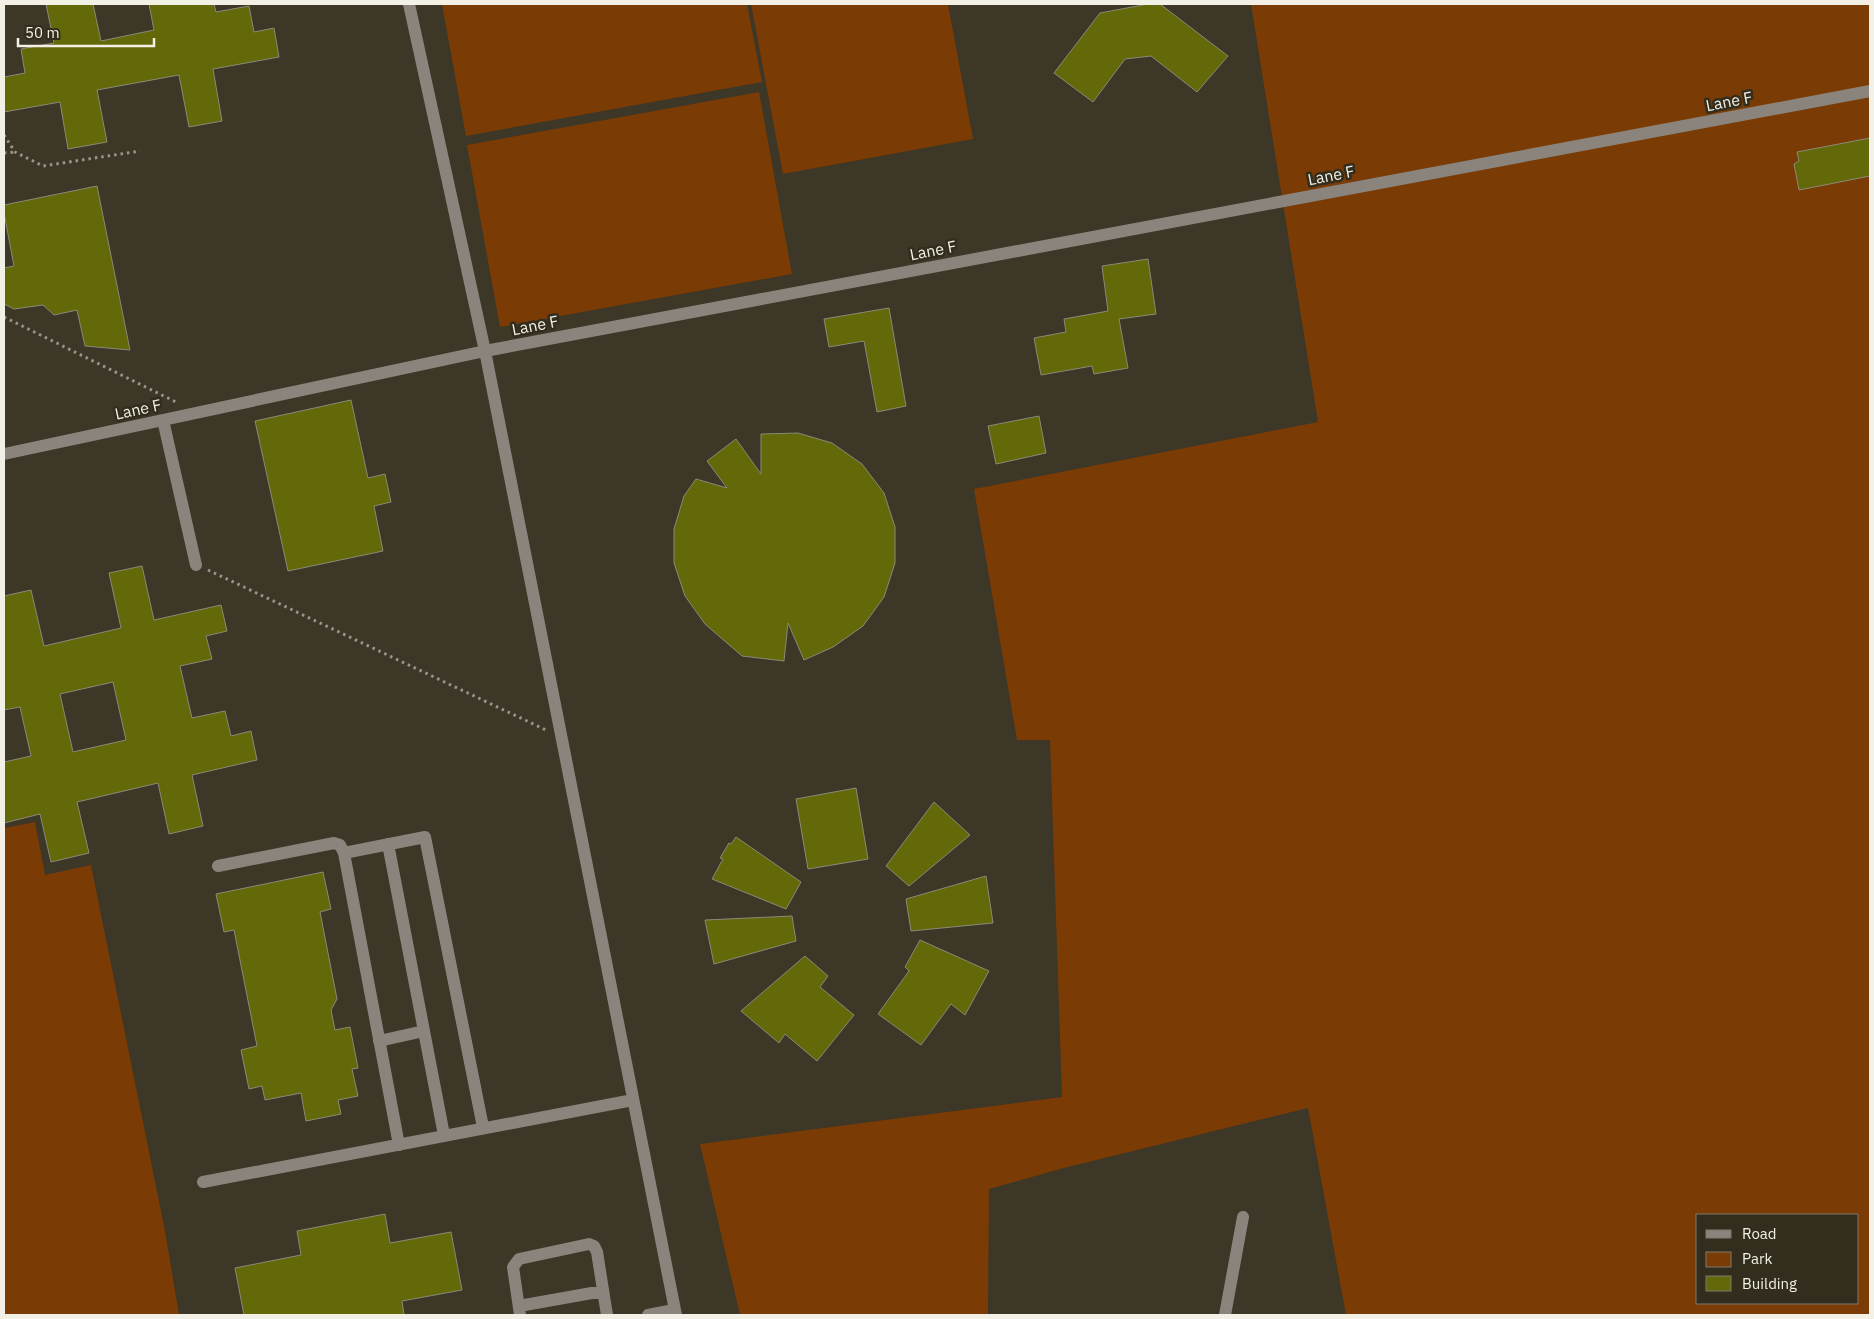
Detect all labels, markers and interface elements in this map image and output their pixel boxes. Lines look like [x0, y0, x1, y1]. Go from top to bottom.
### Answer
scale bar [18, 15, 154, 47]
text: 50 m [25, 23, 60, 42]
street label: Lane F [1704, 87, 1754, 115]
street label: Lane F [1306, 161, 1356, 189]
street label: Lane F [908, 236, 958, 264]
street label: Lane F [510, 311, 560, 339]
street label: Lane F [113, 394, 163, 424]
legend [1696, 1214, 1859, 1304]
text: Road [1742, 1224, 1777, 1243]
text: Park [1742, 1249, 1772, 1268]
text: Building [1742, 1274, 1797, 1293]

